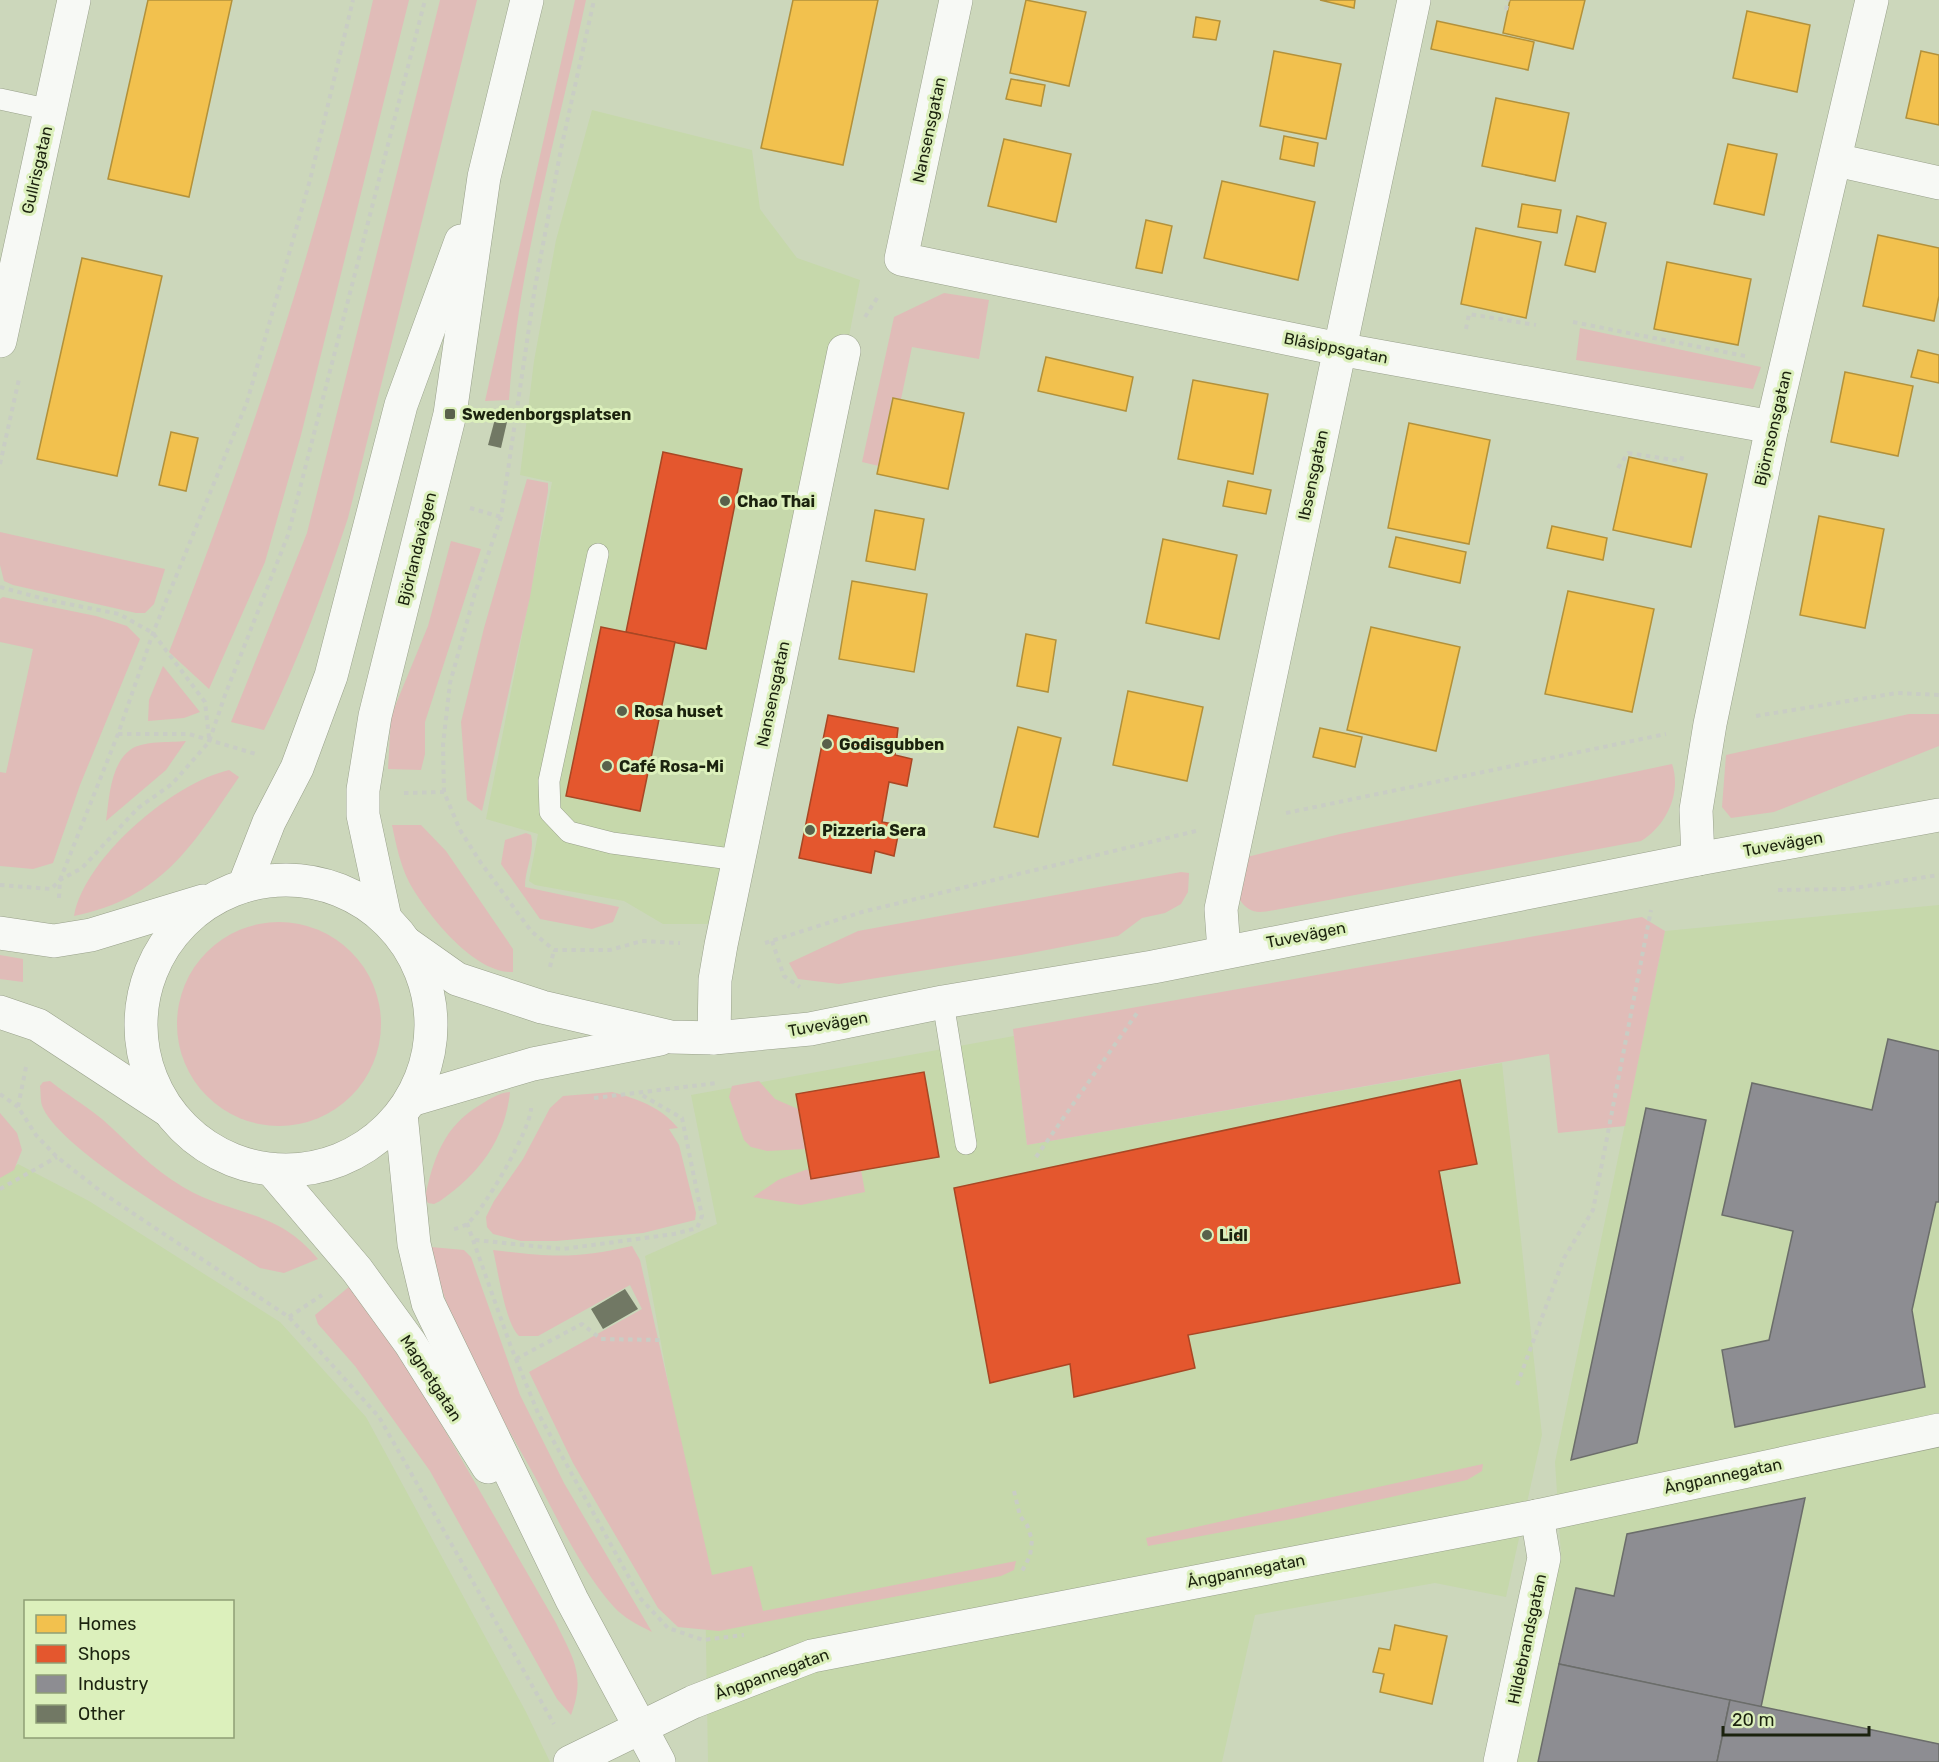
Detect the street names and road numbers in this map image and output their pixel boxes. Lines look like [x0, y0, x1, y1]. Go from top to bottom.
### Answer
street label: Nansensgatan [909, 75, 949, 185]
street label: Gullrisgatan [18, 124, 56, 216]
street label: Blåsippsgatan [1282, 329, 1390, 367]
street label: Björnsonsgatan [1750, 368, 1796, 488]
street label: Ibsensgatan [1294, 428, 1332, 522]
street label: Björlandavägen [394, 490, 440, 608]
street label: Nansensgatan [753, 639, 793, 749]
street label: Tuvevägen [1742, 828, 1824, 860]
street label: Tuvevägen [1265, 918, 1347, 952]
street label: Tuvevägen [787, 1008, 869, 1040]
street label: Magnetgatan [396, 1331, 466, 1425]
street label: Ångpannegatan [1662, 1454, 1784, 1498]
street label: Ångpannegatan [1185, 1550, 1307, 1592]
street label: Hildebrandsgatan [1504, 1572, 1550, 1706]
street label: Ångpannegatan [712, 1645, 832, 1703]

